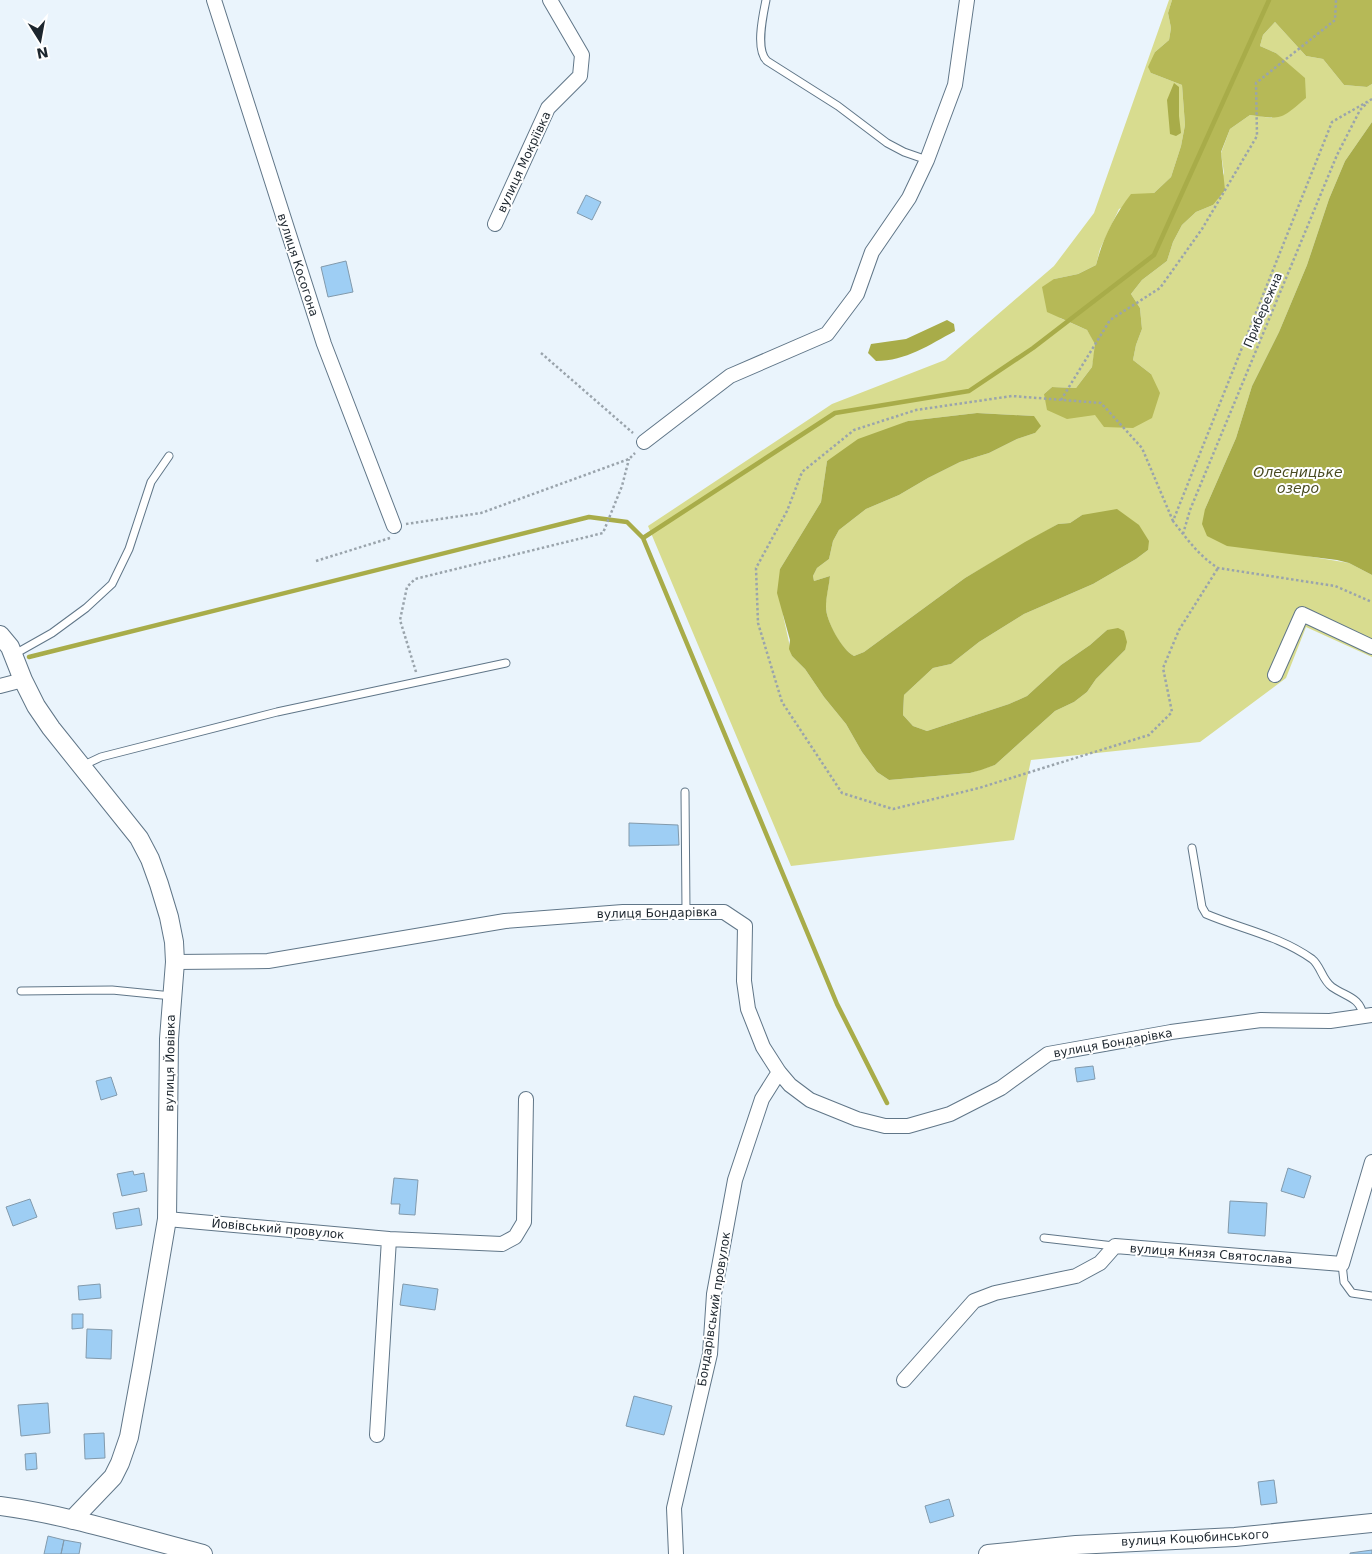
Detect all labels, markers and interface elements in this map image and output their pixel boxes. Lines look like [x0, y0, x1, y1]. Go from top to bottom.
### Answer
north arrow [15, 15, 65, 65]
text: N [35, 44, 50, 62]
street label: вулиця Мокріївка [494, 109, 554, 215]
street label: вулиця Косогона [275, 212, 321, 318]
street label: Прибережна [1241, 270, 1285, 350]
water label: Олесницьке озеро [1253, 464, 1343, 496]
street label: вулиця Бондарівка [597, 905, 717, 921]
street label: вулиця Йовівка [161, 1014, 178, 1112]
street label: вулиця Бондарівка [1052, 1026, 1174, 1060]
street label: Йовівський провулок [211, 1215, 345, 1242]
street label: Бондарівський провулок [695, 1231, 733, 1387]
street label: вулиця Князя Святослава [1129, 1241, 1293, 1267]
street label: вулиця Коцюбинського [1121, 1527, 1269, 1549]

